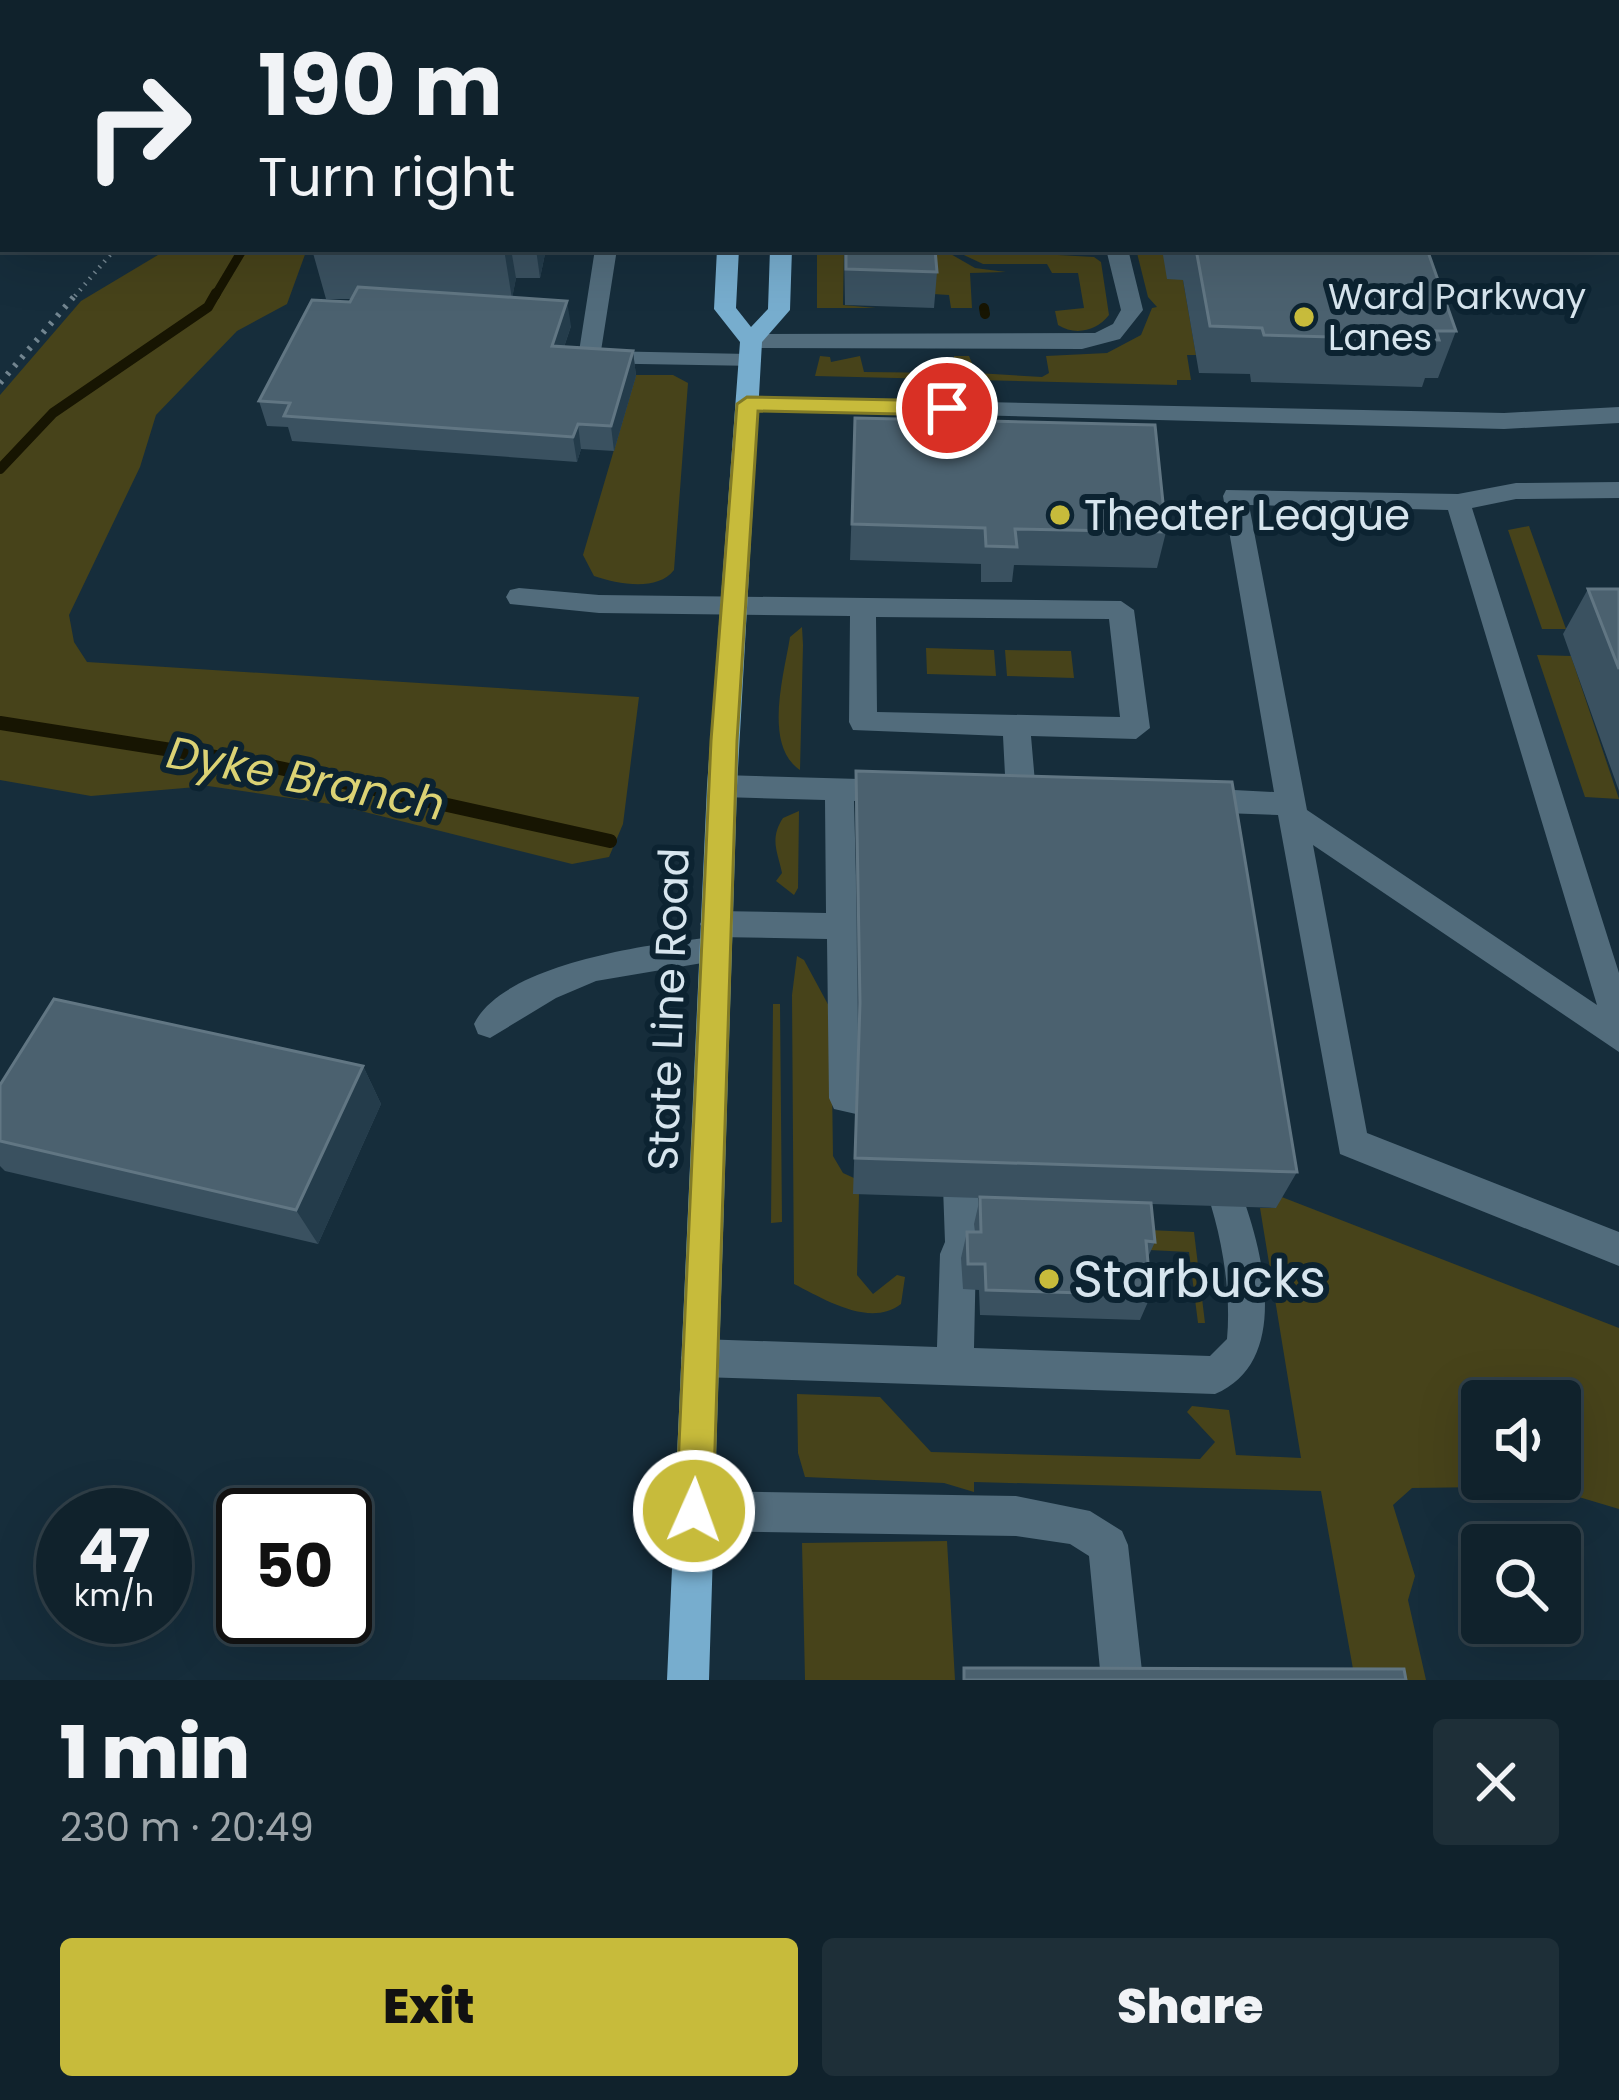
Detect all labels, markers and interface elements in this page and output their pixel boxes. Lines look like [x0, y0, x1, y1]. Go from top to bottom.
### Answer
text: 190 m [258, 27, 503, 144]
icon: right [60, 48, 216, 204]
text: Turn right [258, 139, 515, 215]
place label: Ward Parkway Lanes [1328, 271, 1586, 363]
marker: Ward Parkway Lanes [1291, 304, 1317, 330]
pin [896, 357, 998, 459]
icon: arrive [914, 375, 980, 441]
place label: Theater League [1084, 486, 1410, 545]
marker: Theater League [1047, 502, 1073, 528]
water label: Dyke Branch [162, 721, 450, 836]
street label: State Line Road [633, 847, 704, 1171]
place label: Starbucks [1073, 1243, 1326, 1315]
marker: Starbucks [1036, 1266, 1062, 1292]
map controls [1461, 1380, 1581, 1644]
button: sound [1461, 1380, 1581, 1500]
position arrow [631, 1448, 757, 1574]
speed limit sign: 50 [216, 1488, 372, 1644]
text: 47 [78, 1509, 150, 1593]
button: search [1461, 1524, 1581, 1644]
text: km/h [74, 1574, 154, 1617]
text: 1 min [60, 1702, 250, 1803]
button: close [1433, 1719, 1559, 1845]
text: 230 m · 20:49 [60, 1800, 314, 1855]
button: Exit [60, 1938, 798, 2076]
button: Share [822, 1938, 1559, 2076]

